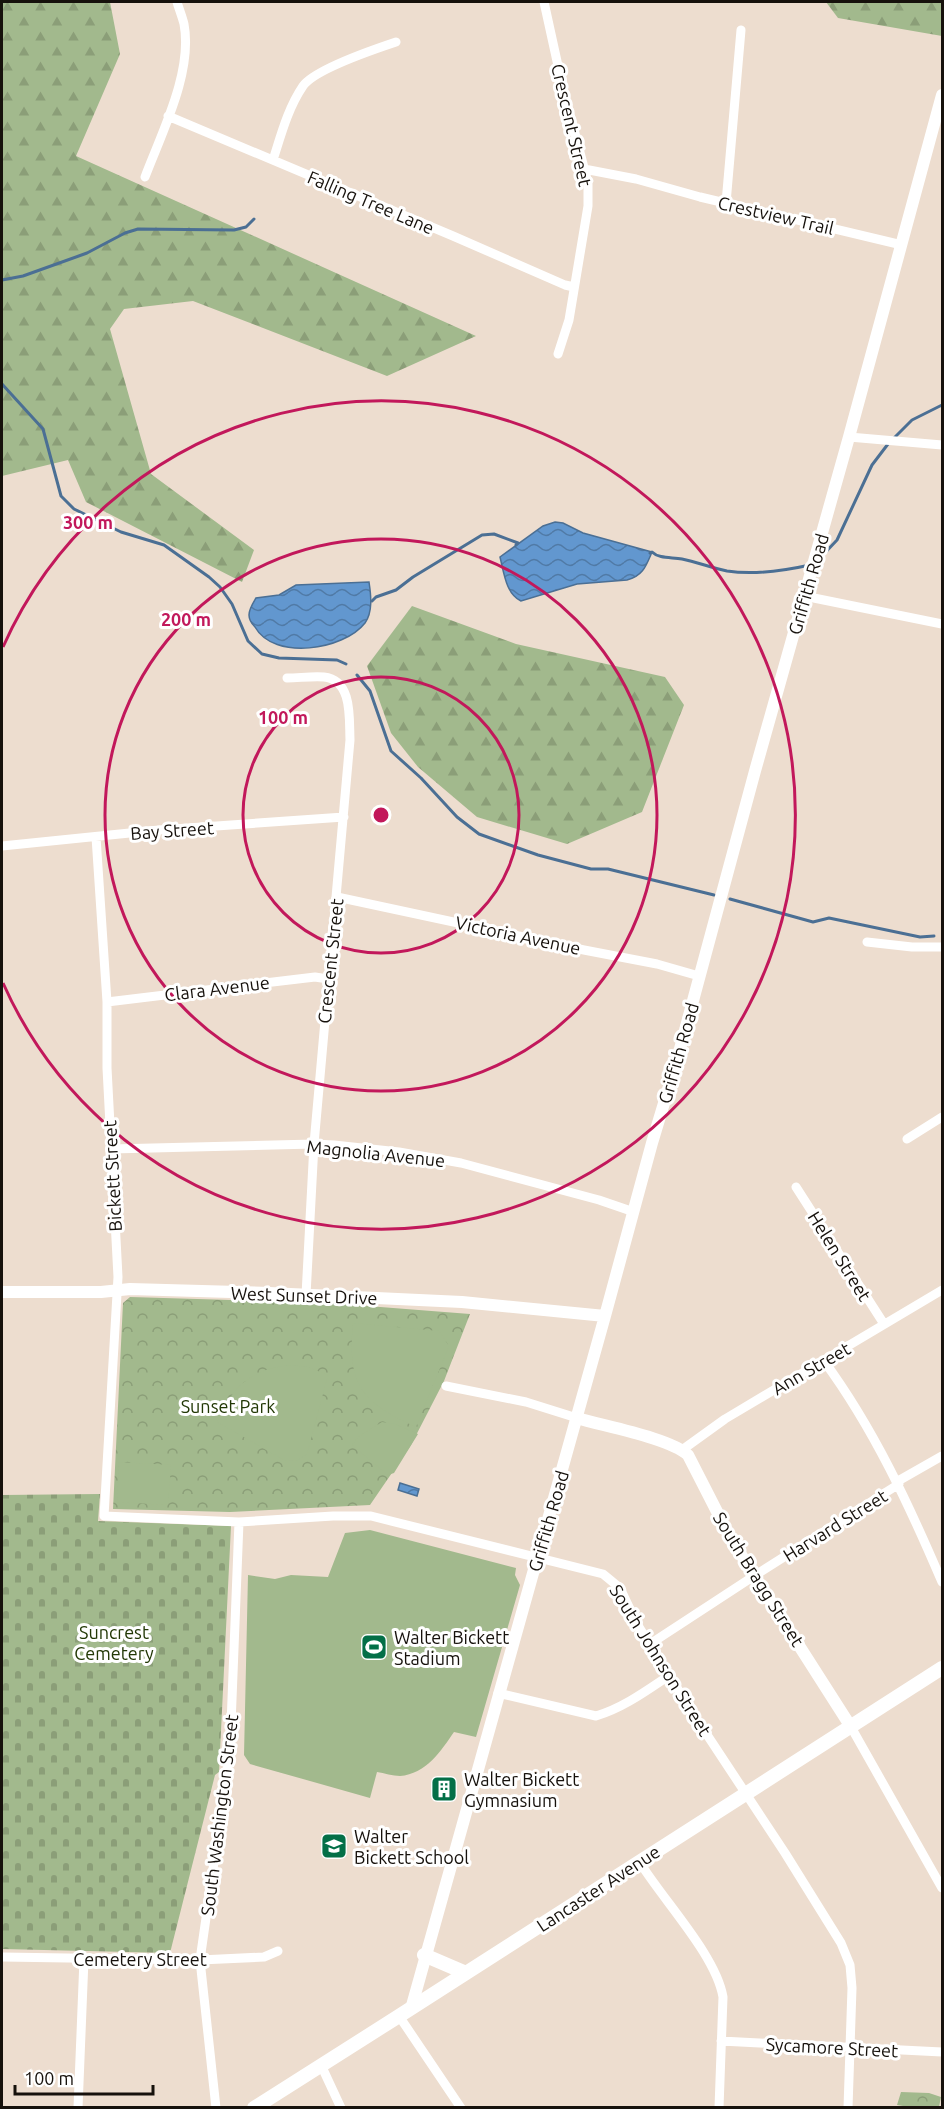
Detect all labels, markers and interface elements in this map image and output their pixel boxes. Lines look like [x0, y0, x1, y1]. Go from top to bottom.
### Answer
street label: Crescent Street [548, 62, 596, 188]
street label: Falling Tree Lane [305, 166, 437, 238]
street label: Crestview Trail [716, 192, 836, 238]
text: 300 m [63, 512, 113, 532]
street label: Griffith Road [784, 531, 832, 637]
text: 200 m [161, 609, 211, 629]
text: 100 m [258, 707, 308, 727]
centre of rings [371, 805, 391, 825]
street label: Bay Street [130, 817, 214, 843]
street label: Crescent Street [313, 898, 347, 1024]
street label: Victoria Avenue [454, 912, 582, 958]
street label: Clara Avenue [163, 972, 271, 1004]
street label: Griffith Road [654, 1000, 702, 1106]
street label: Bickett Street [99, 1120, 125, 1232]
street label: Magnolia Avenue [306, 1136, 446, 1170]
street label: Helen Street [805, 1208, 875, 1304]
street label: West Sunset Drive [230, 1282, 378, 1308]
street label: Ann Street [768, 1338, 854, 1398]
park label: Sunset Park [181, 1396, 275, 1416]
street label: Griffith Road [524, 1468, 572, 1574]
street label: Harvard Street [779, 1485, 891, 1565]
street label: South Bragg Street [710, 1508, 808, 1650]
street label: South Johnson Street [606, 1581, 716, 1739]
park label: Suncrest Cemetery [74, 1622, 154, 1663]
place label: Walter Bickett Stadium [394, 1627, 509, 1668]
sports icon: Walter Bickett Stadium [359, 1632, 389, 1662]
street label: South Washington Street [197, 1713, 241, 1917]
place label: Walter Bickett Gymnasium [464, 1769, 579, 1810]
building icon: Walter Bickett Gymnasium [429, 1774, 459, 1804]
place label: Walter Bickett School [354, 1826, 469, 1867]
school or university icon: Walter Bickett School [319, 1831, 349, 1861]
street label: Lancaster Avenue [533, 1841, 663, 1935]
street label: Cemetery Street [73, 1949, 207, 1969]
street label: Sycamore Street [765, 2034, 899, 2060]
scale bar [15, 2058, 153, 2096]
text: 100 m [24, 2068, 74, 2088]

